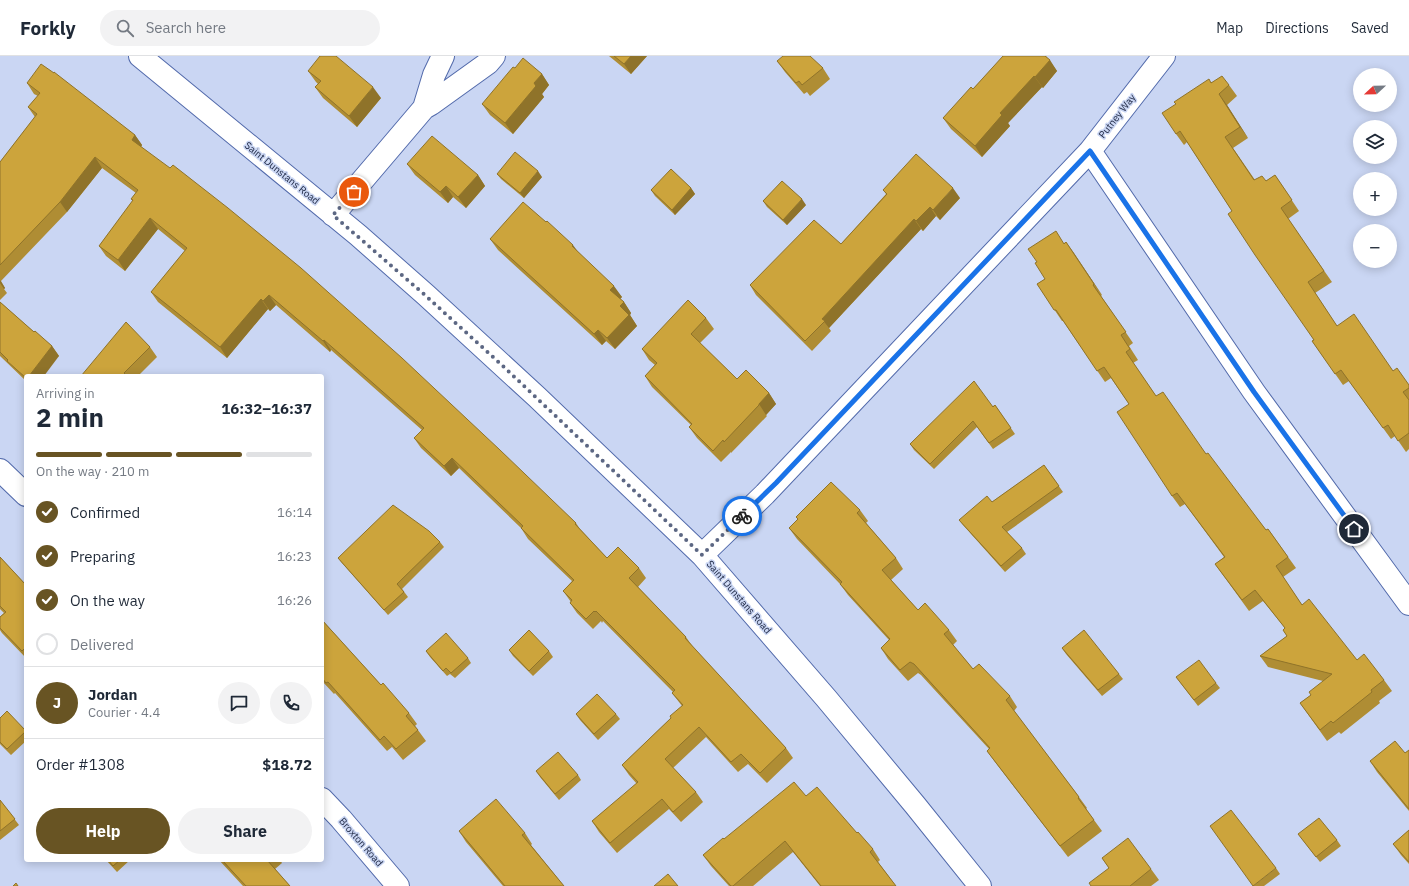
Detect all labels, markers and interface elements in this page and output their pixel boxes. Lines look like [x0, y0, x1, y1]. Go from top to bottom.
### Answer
search box [100, 10, 380, 46]
text: Forkly [20, 16, 76, 40]
icon: search [114, 17, 136, 39]
text: Search here [146, 18, 226, 37]
text: Map [1216, 19, 1243, 37]
text: Directions [1265, 19, 1329, 37]
text: Saved [1351, 19, 1389, 37]
north arrow [1353, 68, 1397, 112]
map controls [1353, 68, 1397, 268]
street label: Putney Way [1096, 91, 1138, 141]
button: layers [1353, 120, 1397, 164]
street label: Saint Dunstans Road [242, 139, 322, 207]
button: + [1353, 172, 1397, 216]
pin [337, 175, 371, 209]
icon: bag [343, 181, 365, 203]
button: − [1353, 224, 1397, 268]
text: Arriving in [36, 385, 95, 402]
text: 16:32–16:37 [221, 399, 312, 418]
text: 2 min [36, 400, 104, 434]
text: On the way · 210 m [36, 463, 149, 480]
courier [722, 496, 762, 536]
icon: check [36, 501, 58, 523]
text: Confirmed [70, 503, 140, 522]
text: 16:14 [277, 504, 312, 521]
icon: bike [731, 505, 753, 527]
pin [1337, 512, 1371, 546]
icon: home [1343, 518, 1365, 540]
icon: check [36, 545, 58, 567]
text: Preparing [70, 547, 135, 566]
text: 16:23 [277, 548, 312, 565]
street label: Saint Dunstans Road [704, 558, 774, 636]
icon: check [36, 589, 58, 611]
text: On the way [70, 591, 145, 610]
text: 16:26 [277, 592, 312, 609]
text: Delivered [70, 635, 134, 654]
button: chat [218, 682, 260, 724]
button: phone [270, 682, 312, 724]
text: Jordan [88, 685, 137, 704]
text: J [53, 693, 61, 712]
text: Courier · 4.4 [88, 704, 160, 721]
text: Order #1308 [36, 755, 125, 774]
text: $18.72 [262, 755, 312, 774]
button: Help [36, 808, 170, 854]
button: Share [178, 808, 312, 854]
street label: Broxton Road [336, 815, 386, 869]

